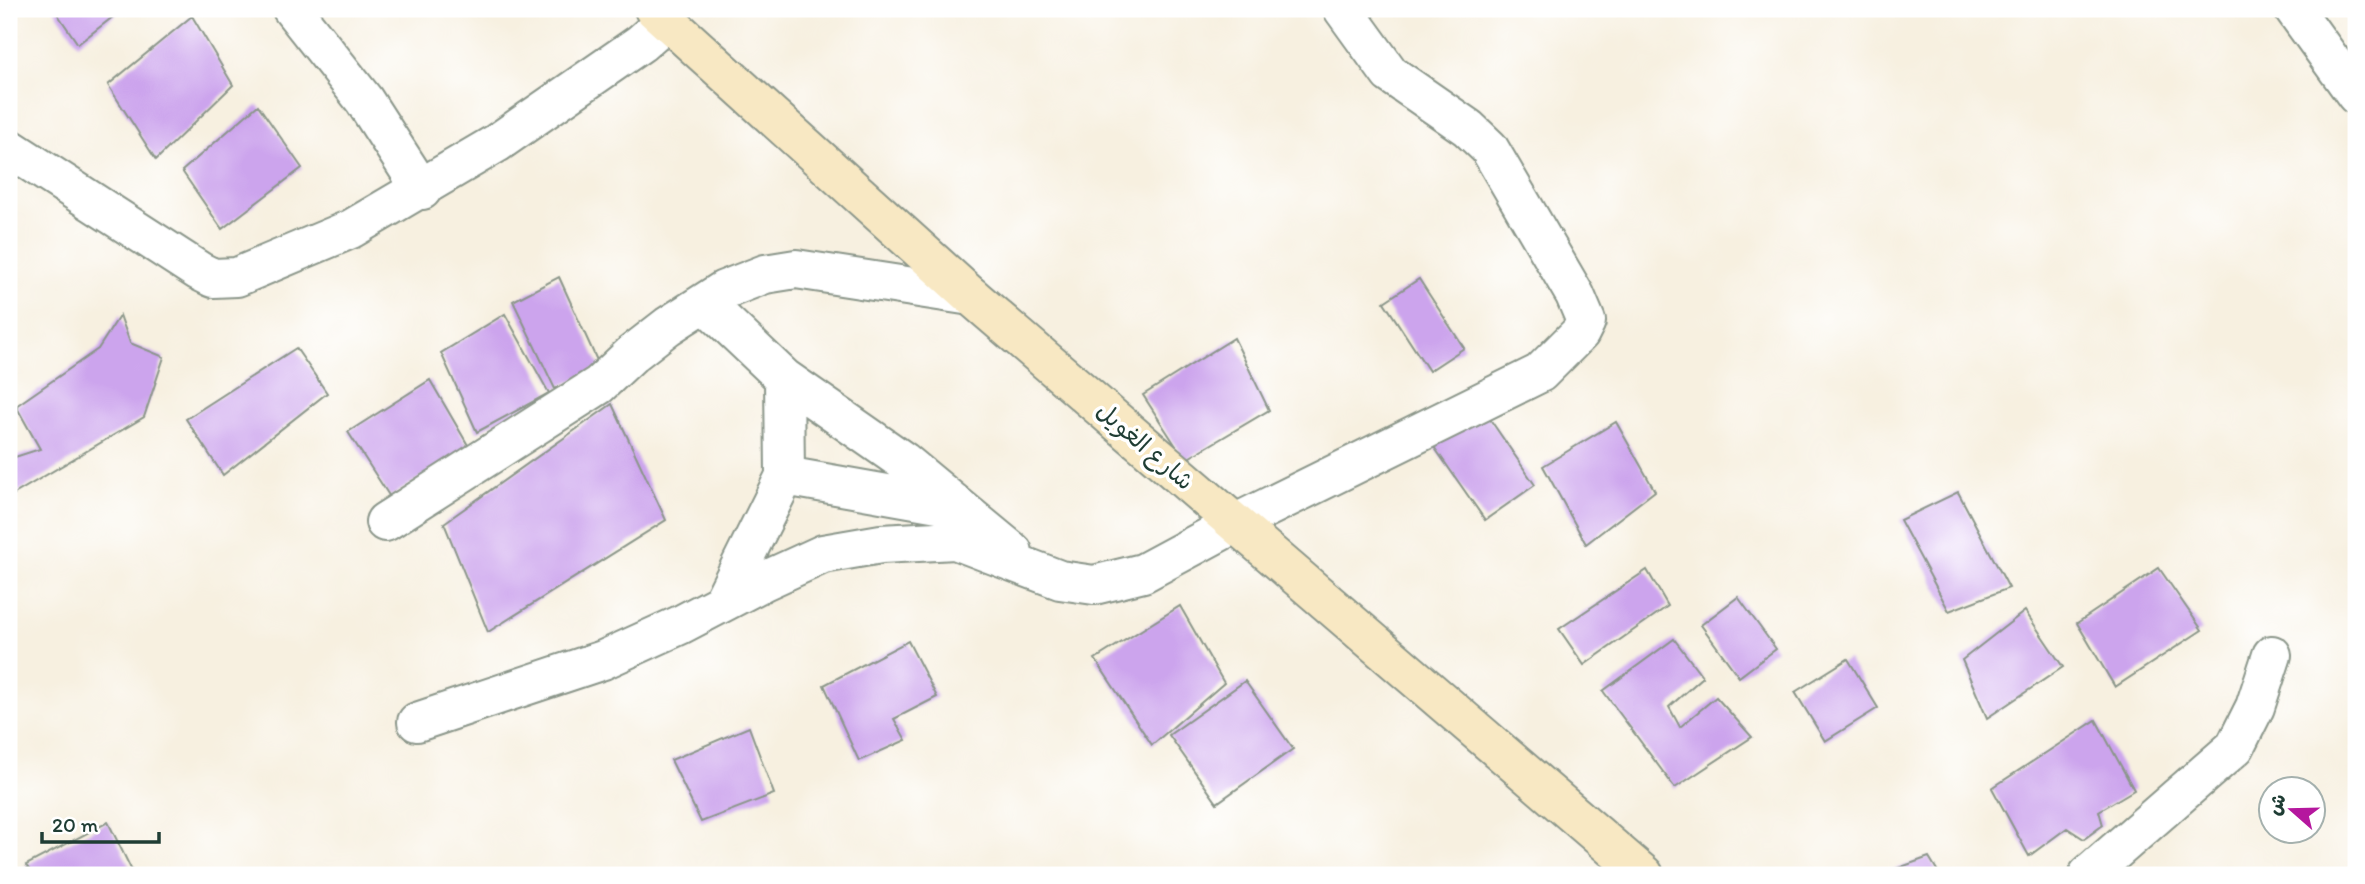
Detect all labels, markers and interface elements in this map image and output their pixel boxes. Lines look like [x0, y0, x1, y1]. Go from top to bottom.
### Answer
street label: شارع الغويل [1089, 396, 1200, 498]
north arrow [2256, 776, 2326, 846]
text: ش [2262, 791, 2291, 818]
scale bar [42, 800, 159, 844]
text: 20 m [52, 812, 99, 837]

